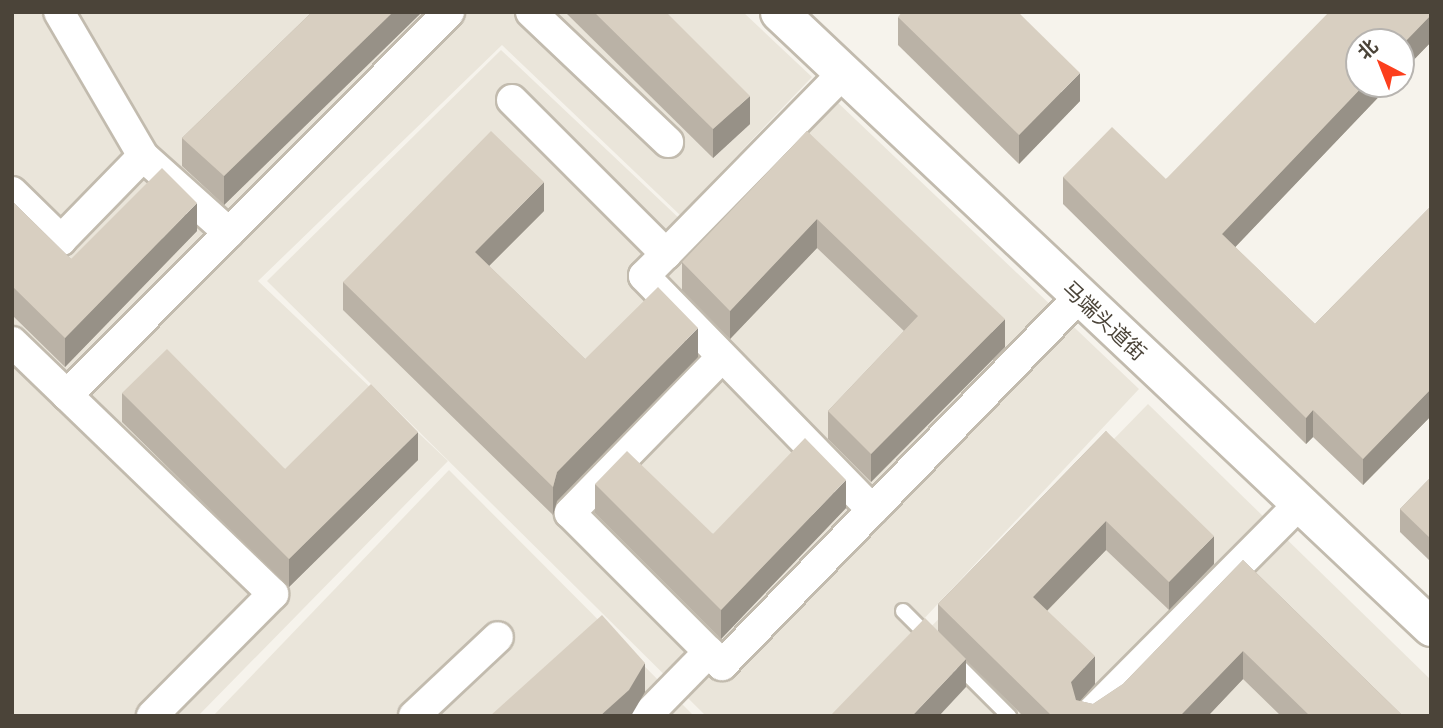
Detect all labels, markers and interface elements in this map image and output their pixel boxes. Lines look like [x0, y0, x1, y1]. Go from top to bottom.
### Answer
north arrow [1345, 28, 1415, 98]
text: 北 [1353, 34, 1382, 63]
street label: 马端头道街 [1057, 276, 1151, 366]

